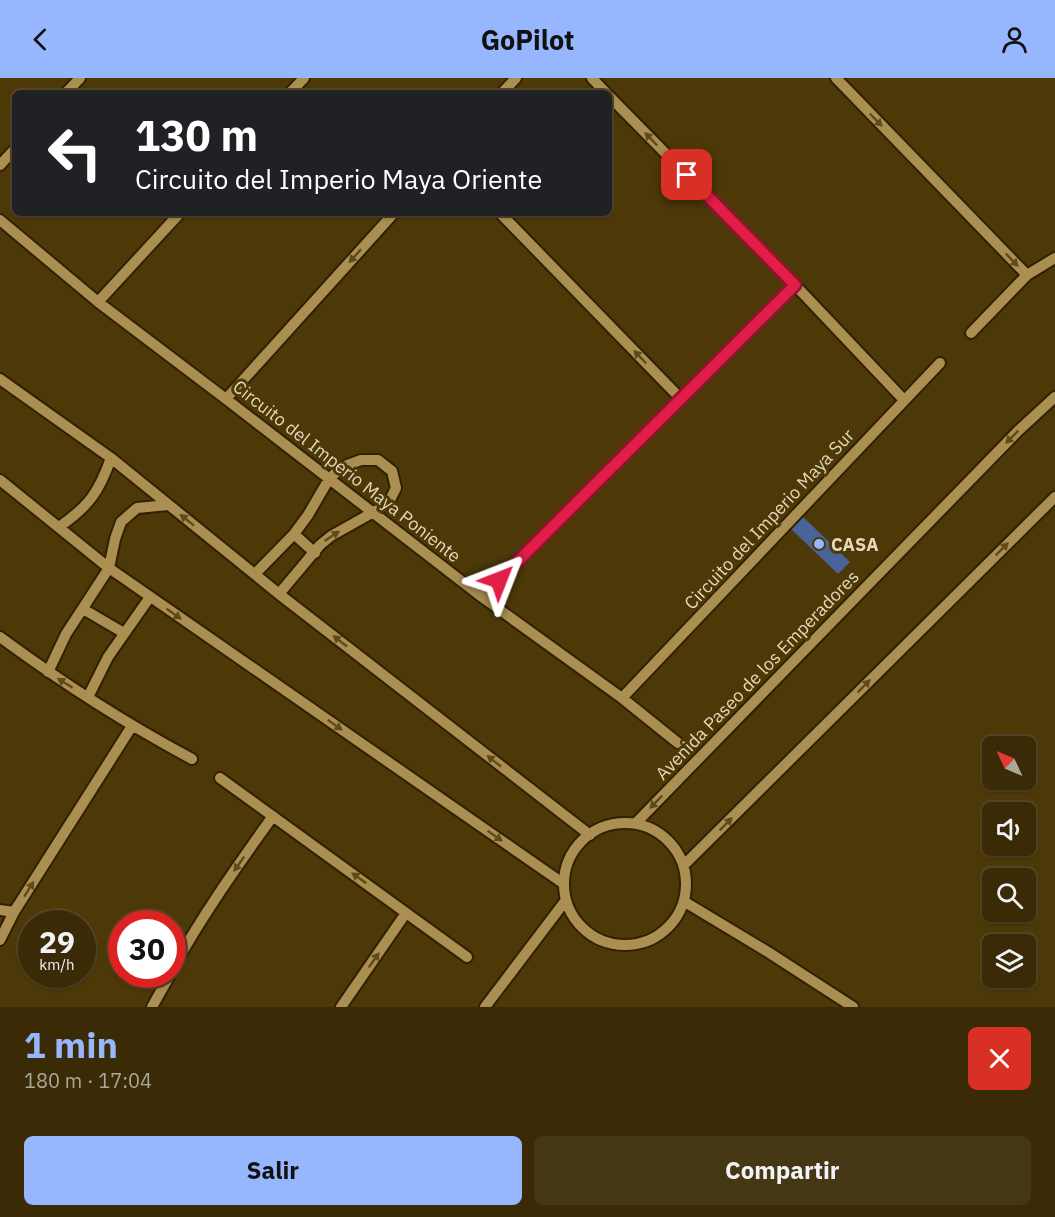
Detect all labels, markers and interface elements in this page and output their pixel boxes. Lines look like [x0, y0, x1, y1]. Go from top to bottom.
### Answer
text: GoPilot [481, 22, 574, 57]
icon: back [24, 23, 57, 56]
icon: person [998, 23, 1031, 56]
text: 130 m [135, 108, 258, 163]
one-way arrow [869, 112, 883, 126]
icon: left [36, 114, 114, 192]
one-way arrow [645, 132, 659, 146]
pin [661, 149, 712, 200]
icon: arrive [670, 158, 703, 191]
text: Circuito del Imperio Maya Oriente [135, 161, 542, 196]
one-way arrow [348, 249, 362, 264]
one-way arrow [1005, 252, 1019, 267]
one-way arrow [634, 351, 648, 365]
street label: Circuito del Imperio Maya Poniente [228, 375, 466, 567]
street label: Circuito del Imperio Maya Sur [679, 424, 859, 614]
one-way arrow [1005, 429, 1019, 444]
one-way arrow [179, 513, 195, 526]
one-way arrow [324, 530, 340, 542]
place label: CASA [831, 533, 878, 556]
marker: CASA [812, 537, 826, 551]
one-way arrow [995, 543, 1009, 557]
position arrow [467, 548, 531, 612]
street label: Avenida Paseo de los Emperadores [650, 565, 864, 785]
one-way arrow [166, 608, 182, 620]
one-way arrow [332, 636, 347, 648]
one-way arrow [57, 677, 74, 688]
one-way arrow [856, 680, 870, 694]
one-way arrow [326, 719, 342, 731]
north arrow [982, 736, 1036, 790]
map controls [982, 736, 1036, 988]
one-way arrow [486, 755, 501, 767]
one-way arrow [649, 795, 663, 810]
button: sound [982, 802, 1036, 856]
one-way arrow [718, 817, 732, 831]
one-way arrow [487, 830, 503, 841]
one-way arrow [233, 855, 245, 871]
button: search [982, 868, 1036, 922]
one-way arrow [351, 872, 367, 884]
one-way arrow [23, 881, 34, 897]
speed limit sign: 30 [108, 910, 186, 988]
text: 29 [39, 922, 75, 961]
button: layers [982, 934, 1036, 988]
one-way arrow [368, 952, 380, 968]
text: km/h [39, 955, 75, 974]
text: 1 min [24, 1021, 118, 1068]
button: close [968, 1027, 1031, 1090]
text: 180 m · 17:04 [24, 1067, 152, 1094]
button: Salir [24, 1136, 522, 1205]
button: Compartir [534, 1136, 1031, 1205]

